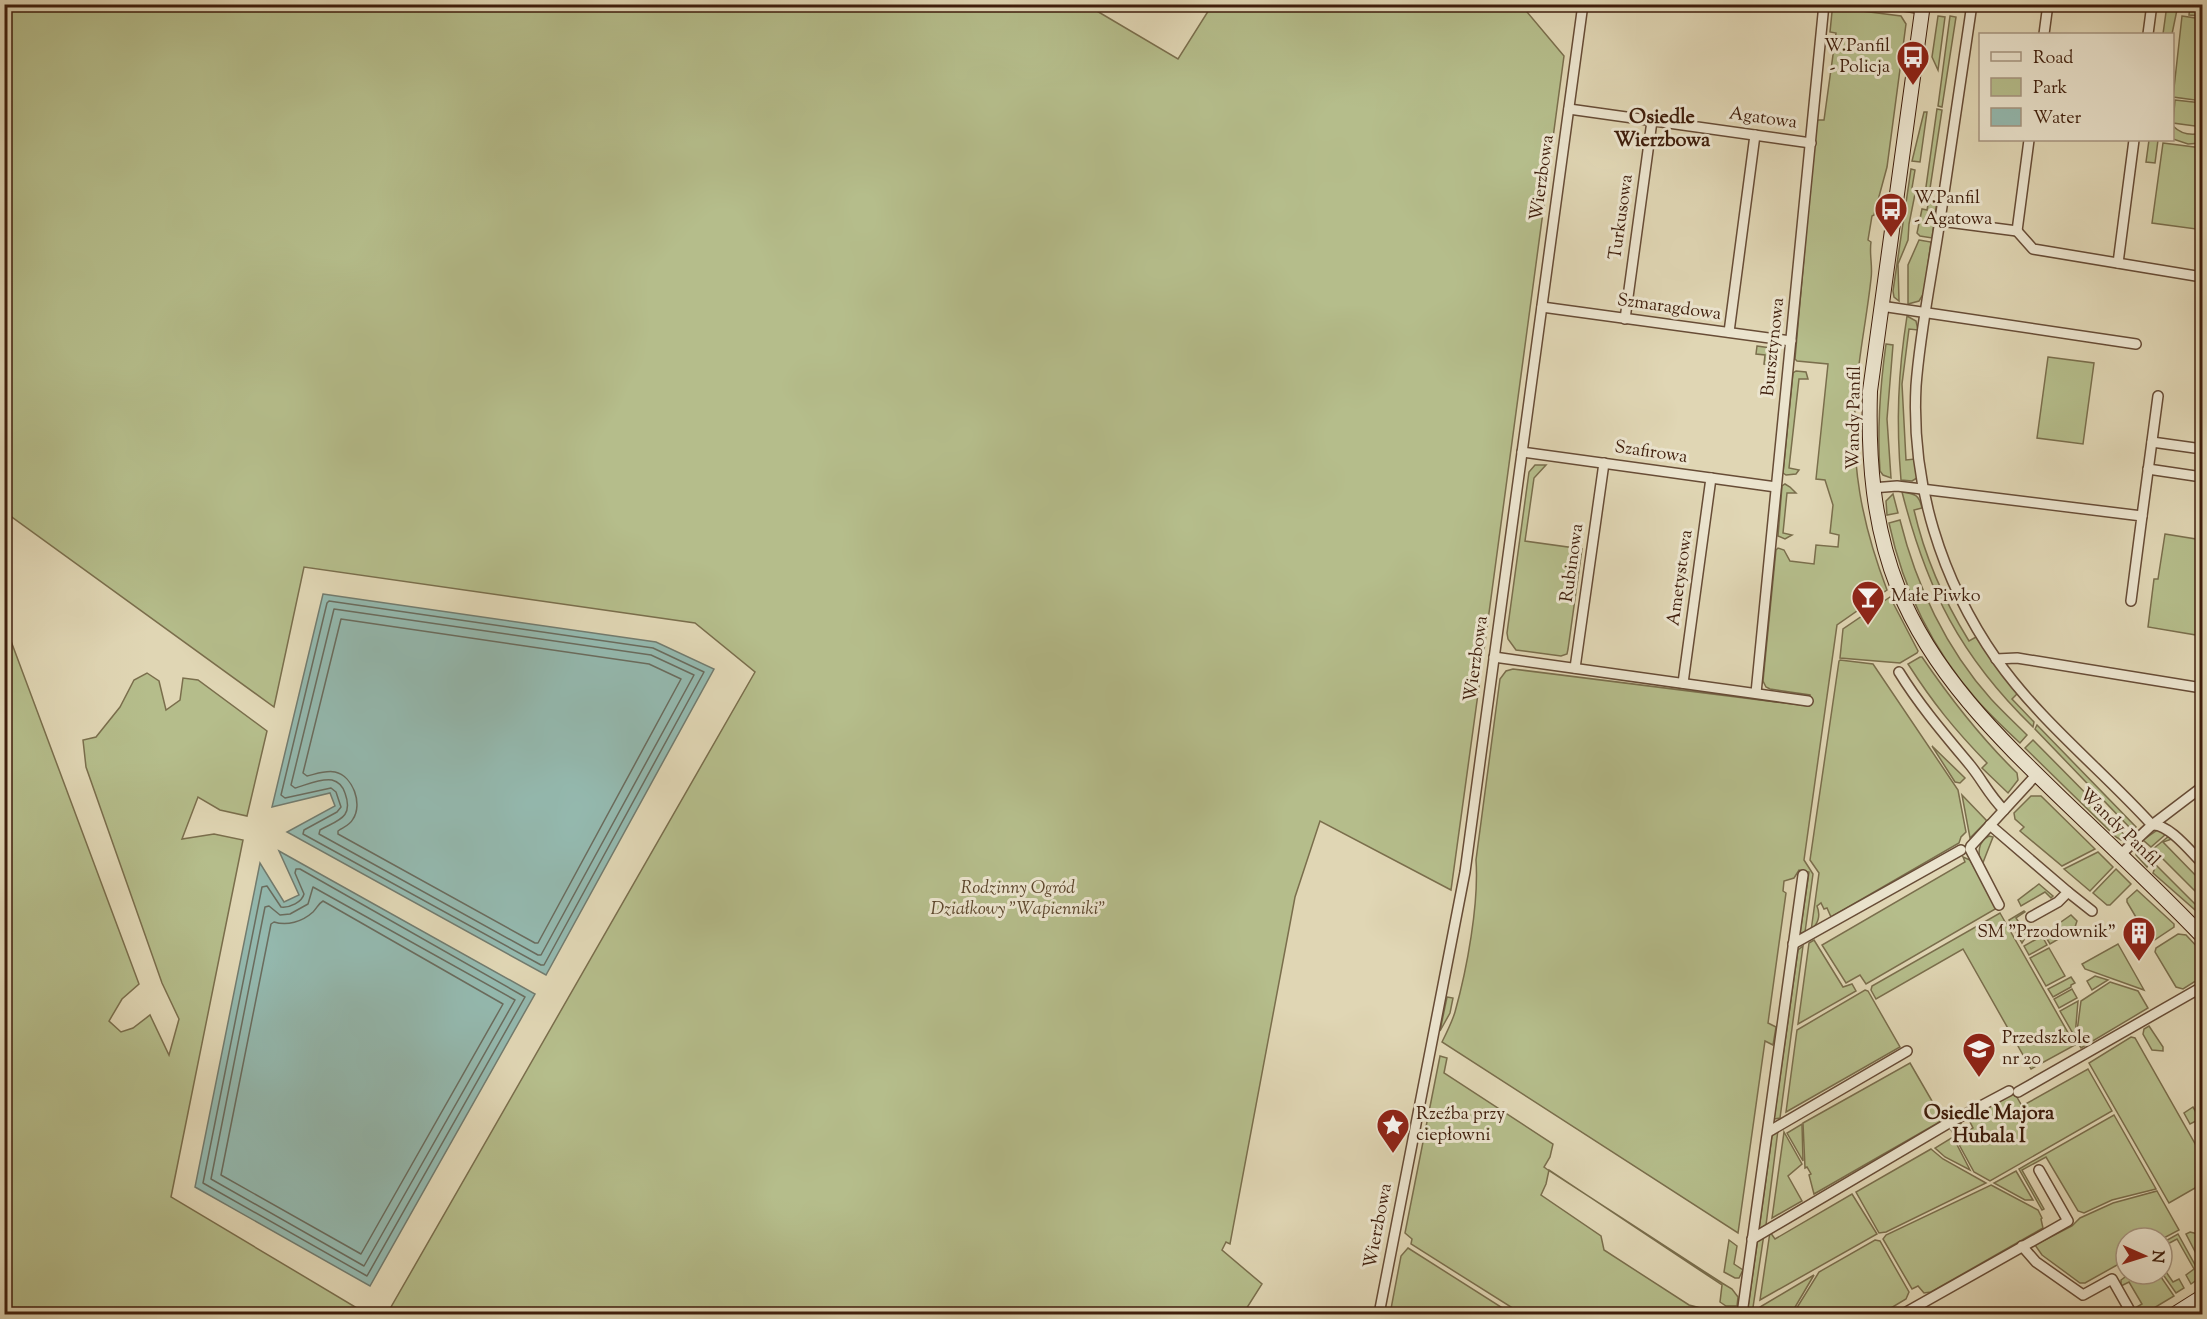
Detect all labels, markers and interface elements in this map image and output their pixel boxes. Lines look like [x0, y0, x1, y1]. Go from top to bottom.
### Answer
legend [1979, 33, 2174, 141]
place label: W.Panfil - Policja [1824, 34, 1890, 81]
bus stop icon: W.Panfil - Policja [1895, 39, 1931, 86]
text: Road [2033, 46, 2073, 72]
text: Park [2033, 76, 2068, 102]
street label: Agatowa [1727, 101, 1799, 137]
district label: Osiedle Wierzbowa [1614, 104, 1711, 156]
text: Water [2033, 106, 2082, 132]
street label: Wierzbowa [1524, 133, 1562, 223]
street label: Turkusowa [1603, 173, 1641, 261]
place label: W.Panfil - Agatowa [1914, 186, 1992, 233]
bus stop icon: W.Panfil - Agatowa [1873, 191, 1909, 238]
street label: Szmaragdowa [1615, 288, 1723, 328]
street label: Bursztynowa [1756, 296, 1792, 398]
street label: Wandy Panfil [1841, 366, 1869, 470]
street label: Szafirowa [1613, 435, 1689, 471]
street label: Rubinowa [1555, 522, 1591, 604]
street label: Ametystowa [1661, 528, 1701, 628]
bar icon: Małe Piwko [1850, 579, 1886, 626]
place label: Małe Piwko [1891, 584, 1981, 610]
street label: Wierzbowa [1458, 614, 1496, 704]
street label: Wandy Panfil [2073, 782, 2165, 874]
park label: Rodzinny Ogród Działkowy "Wapienniki" [930, 876, 1106, 923]
building icon: SM "Przodownik" [2121, 915, 2157, 962]
place label: SM "Przodownik" [1977, 920, 2116, 946]
place label: Przedszkole nr 20 [2002, 1026, 2090, 1073]
school or university icon: Przedszkole nr 20 [1961, 1031, 1997, 1078]
district label: Osiedle Majora Hubala I [1924, 1100, 2055, 1152]
place label: Rzeźba przy ciepłowni [1416, 1102, 1505, 1149]
place icon: Rzeźba przy ciepłowni [1375, 1107, 1411, 1154]
street label: Wierzbowa [1358, 1181, 1400, 1271]
north arrow [2114, 1226, 2174, 1286]
text: N [2145, 1250, 2168, 1264]

